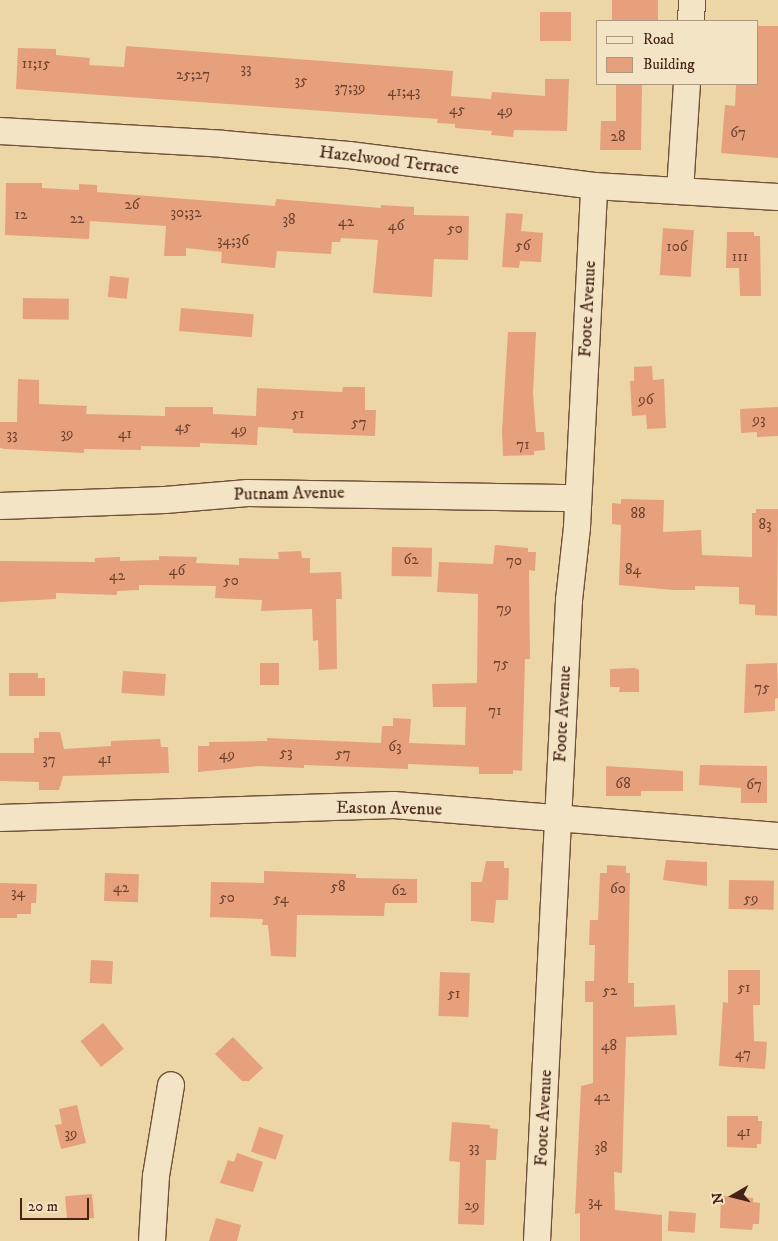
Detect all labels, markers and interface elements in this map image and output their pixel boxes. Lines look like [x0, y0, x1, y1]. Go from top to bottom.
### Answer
legend [596, 20, 758, 85]
text: Road [643, 30, 674, 49]
house number: 11;15 [22, 55, 50, 73]
text: Building [643, 55, 695, 74]
house number: 33 [240, 60, 252, 78]
house number: 25;27 [176, 66, 210, 84]
house number: 35 [294, 72, 308, 90]
house number: 37;39 [334, 79, 366, 97]
house number: 41;43 [388, 83, 420, 101]
house number: 45 [449, 101, 465, 119]
house number: 49 [497, 102, 513, 120]
house number: 67 [730, 124, 746, 142]
house number: 28 [611, 128, 625, 146]
street label: Hazelwood Terrace [318, 142, 460, 180]
house number: 26 [124, 196, 140, 214]
house number: 30;32 [170, 204, 202, 222]
house number: 12 [15, 206, 27, 224]
house number: 22 [70, 210, 84, 228]
house number: 38 [282, 211, 296, 229]
house number: 42 [338, 213, 354, 231]
house number: 46 [388, 217, 404, 235]
house number: 50 [447, 220, 463, 238]
house number: 34;36 [217, 232, 249, 250]
house number: 56 [515, 237, 531, 255]
house number: 106 [666, 238, 688, 256]
house number: 111 [732, 248, 748, 266]
street label: Foote Avenue [575, 260, 601, 358]
house number: 96 [638, 391, 654, 409]
house number: 51 [292, 405, 304, 423]
house number: 93 [752, 411, 766, 429]
house number: 57 [351, 414, 367, 432]
house number: 45 [175, 418, 191, 436]
house number: 49 [231, 421, 247, 439]
house number: 39 [60, 425, 74, 443]
house number: 41 [118, 425, 132, 443]
house number: 33 [6, 426, 18, 444]
house number: 71 [516, 436, 530, 454]
street label: Putnam Avenue [233, 482, 345, 506]
house number: 88 [630, 505, 646, 523]
house number: 83 [758, 516, 772, 534]
house number: 62 [403, 551, 419, 569]
house number: 70 [506, 552, 522, 570]
house number: 84 [625, 561, 641, 579]
house number: 46 [169, 562, 185, 580]
house number: 42 [109, 567, 125, 585]
house number: 50 [223, 572, 239, 590]
house number: 79 [496, 600, 512, 618]
house number: 75 [493, 655, 509, 673]
street label: Foote Avenue [550, 665, 576, 763]
house number: 75 [754, 679, 770, 697]
house number: 71 [488, 702, 502, 720]
house number: 63 [388, 738, 402, 756]
house number: 53 [279, 744, 293, 762]
house number: 57 [335, 745, 351, 763]
house number: 49 [219, 746, 235, 764]
house number: 41 [98, 750, 112, 768]
house number: 37 [42, 751, 56, 769]
house number: 68 [615, 775, 631, 793]
house number: 67 [746, 776, 762, 794]
street label: Easton Avenue [336, 797, 442, 821]
house number: 58 [331, 878, 345, 896]
house number: 42 [113, 879, 129, 897]
house number: 60 [610, 880, 626, 898]
house number: 62 [391, 882, 407, 900]
house number: 34 [11, 884, 25, 902]
house number: 50 [219, 889, 235, 907]
house number: 54 [273, 890, 289, 908]
house number: 59 [744, 890, 758, 908]
house number: 51 [738, 979, 750, 997]
house number: 52 [603, 982, 617, 1000]
house number: 51 [448, 985, 460, 1003]
house number: 48 [601, 1037, 617, 1055]
house number: 47 [735, 1045, 751, 1063]
street label: Foote Avenue [531, 1069, 557, 1167]
house number: 42 [594, 1088, 610, 1106]
house number: 41 [737, 1123, 751, 1141]
house number: 39 [64, 1125, 78, 1143]
house number: 33 [468, 1139, 480, 1157]
house number: 38 [594, 1139, 608, 1157]
north arrow [708, 1171, 758, 1221]
scale bar [22, 1188, 91, 1220]
text: N [708, 1191, 728, 1205]
house number: 34 [588, 1193, 602, 1211]
text: 20 m [28, 1197, 58, 1216]
house number: 29 [465, 1197, 479, 1215]

